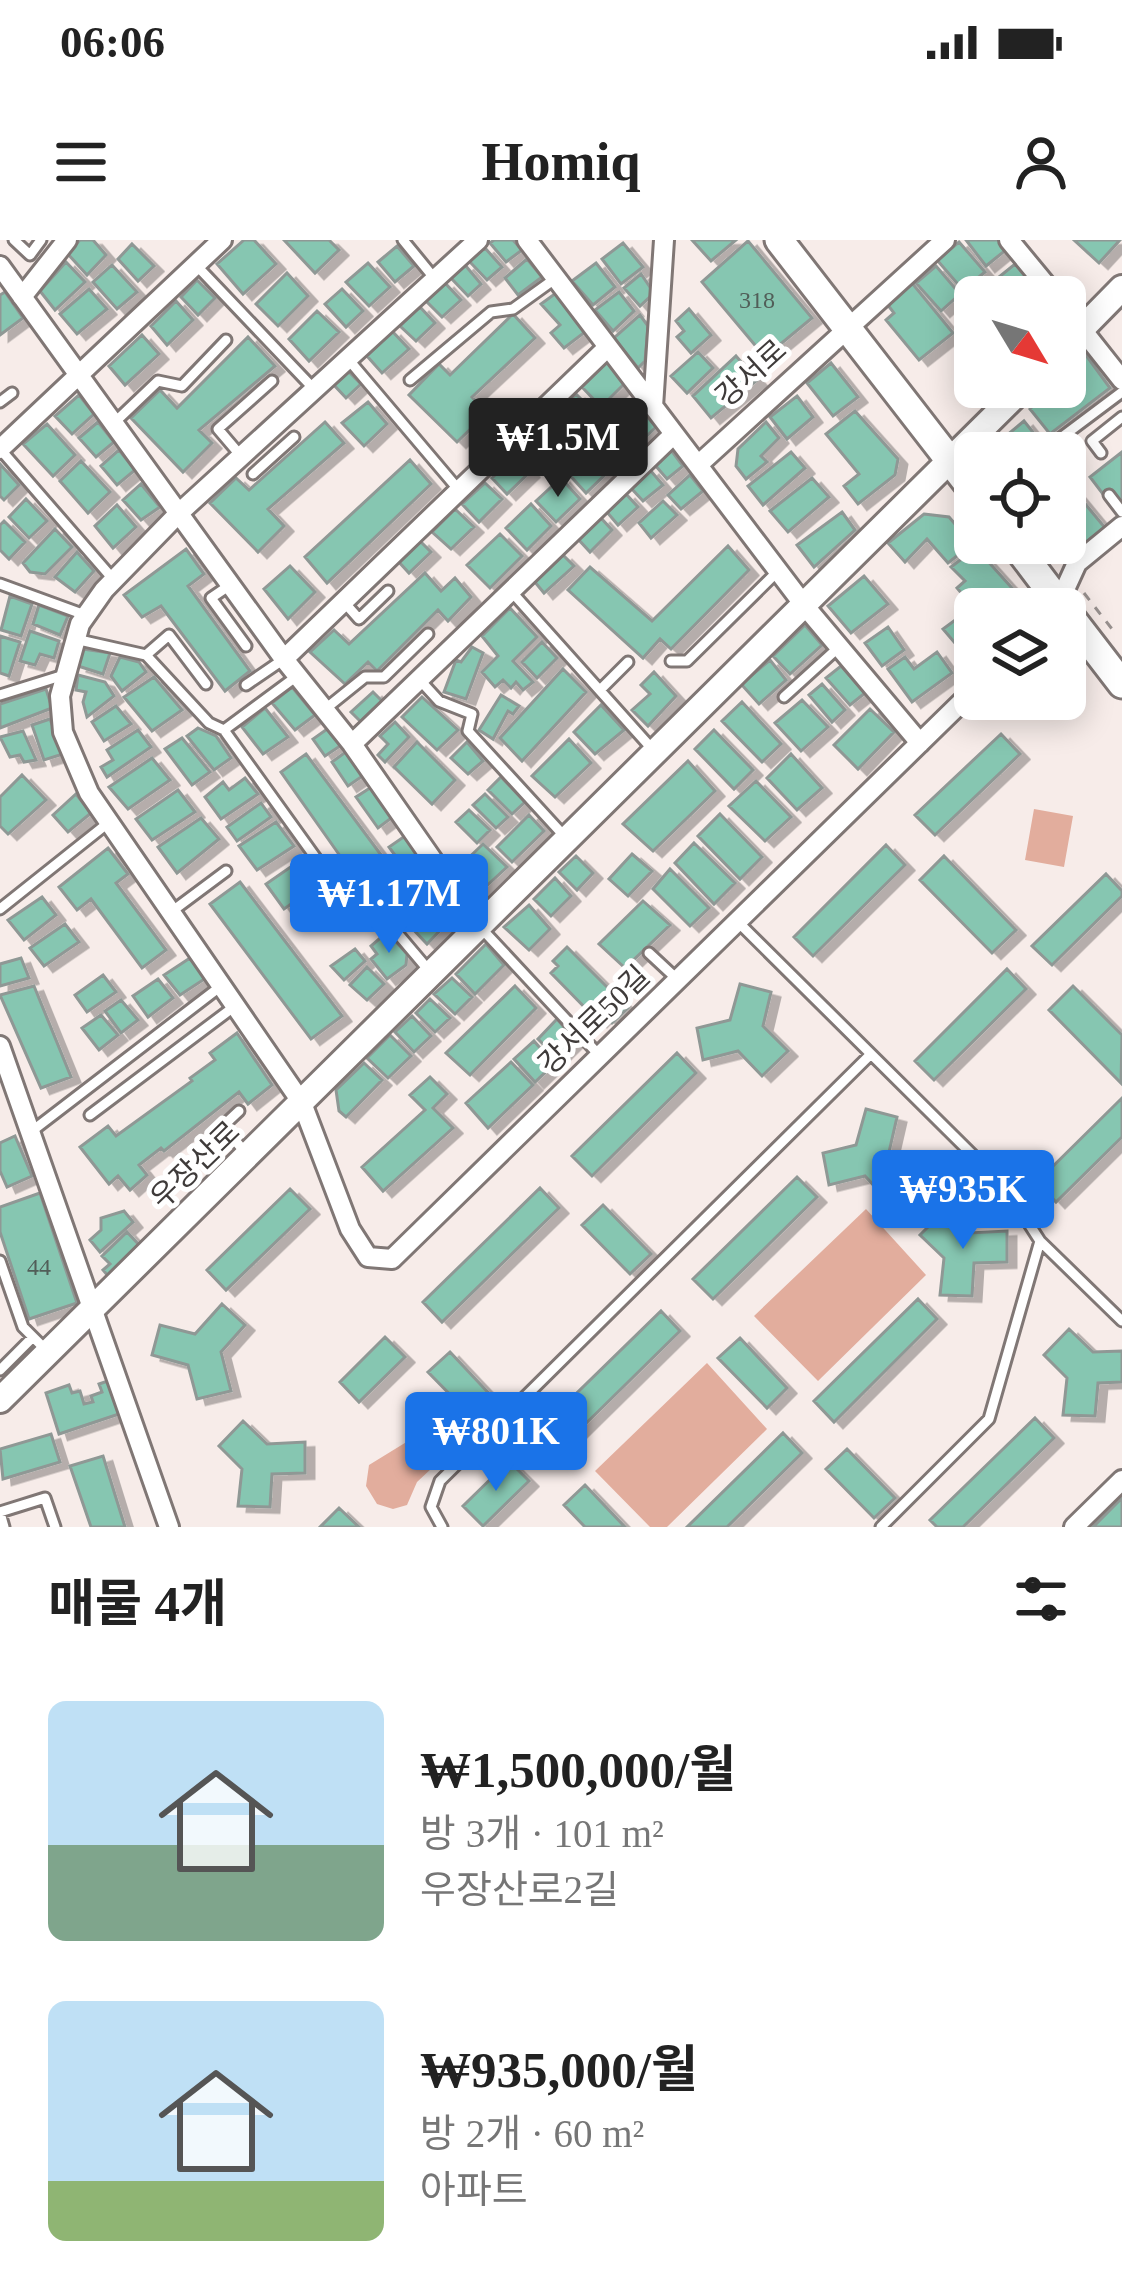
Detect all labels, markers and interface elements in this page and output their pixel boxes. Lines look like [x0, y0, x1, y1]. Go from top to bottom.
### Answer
text: 06:06 [60, 17, 165, 67]
icon: menu [48, 129, 114, 195]
icon: person [1008, 129, 1074, 195]
text: Homiq [481, 132, 641, 192]
north arrow [954, 276, 1086, 408]
map controls [954, 276, 1086, 720]
house number: 318 [739, 287, 775, 313]
street label: 강서로 [709, 333, 792, 413]
pin: ₩1.5M [474, 398, 642, 500]
text: ₩1.5M [496, 415, 620, 458]
button: locate [954, 432, 1086, 564]
button: layers [954, 588, 1086, 720]
pin: ₩1.17M [291, 854, 487, 956]
text: ₩1.17M [317, 871, 461, 914]
street label: 강서로50길 [532, 959, 656, 1080]
street label: 우장산로 [143, 1114, 246, 1215]
pin: ₩935K [879, 1150, 1047, 1252]
text: ₩935K [899, 1167, 1027, 1210]
house number: 44 [27, 1254, 51, 1280]
pin: ₩801K [412, 1392, 580, 1494]
text: ₩801K [432, 1409, 560, 1452]
icon: filters [1008, 1566, 1074, 1632]
text: 매물 4개 [48, 1576, 227, 1632]
text: ₩1,500,000/월 [420, 1742, 736, 1798]
icon: home [144, 1749, 288, 1893]
text: 방 3개 · 101 m² [420, 1812, 664, 1855]
text: 우장산로2길 [420, 1868, 619, 1911]
text: ₩935,000/월 [420, 2042, 698, 2098]
icon: home [144, 2049, 288, 2193]
text: 방 2개 · 60 m² [420, 2112, 644, 2155]
text: 아파트 [420, 2168, 528, 2211]

